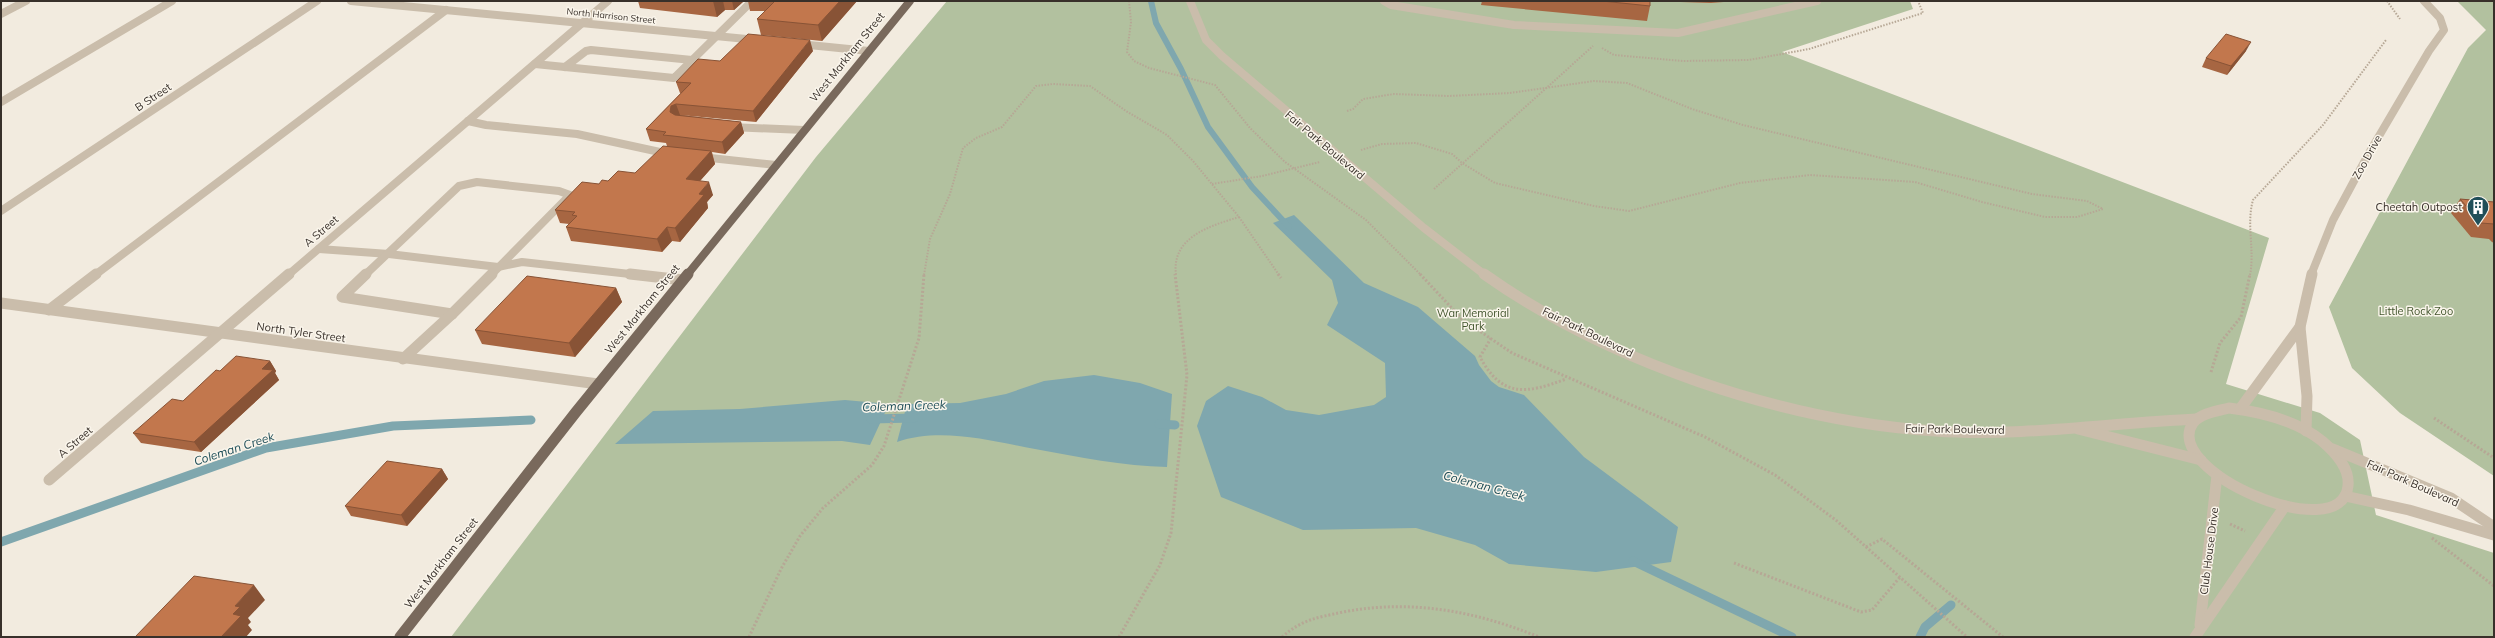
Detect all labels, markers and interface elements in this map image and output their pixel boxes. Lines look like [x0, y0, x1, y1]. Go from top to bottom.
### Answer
street label: North Harrison Street [566, 5, 656, 26]
street label: West Markham Street [807, 9, 888, 105]
street label: B Street [132, 80, 174, 114]
street label: Fair Park Boulevard [1282, 108, 1368, 182]
street label: Zoo Drive [2349, 132, 2385, 182]
building icon: Cheetah Outpost [2465, 194, 2491, 227]
place label: Cheetah Outpost [2375, 200, 2462, 214]
street label: A Street [301, 212, 341, 250]
street label: West Markham Street [602, 261, 683, 357]
street label: Fair Park Boulevard [1540, 304, 1636, 360]
park label: Little Rock Zoo [2379, 304, 2453, 318]
park label: War Memorial Park [1437, 306, 1509, 333]
street label: North Tyler Street [256, 319, 346, 345]
water label: Coleman Creek [862, 397, 947, 414]
street label: Fair Park Boulevard [1905, 421, 2005, 437]
street label: A Street [55, 423, 95, 461]
water label: Coleman Creek [192, 428, 277, 469]
street label: Fair Park Boulevard [2365, 456, 2461, 510]
water label: Coleman Creek [1442, 467, 1527, 504]
street label: Club House Drive [2197, 507, 2221, 595]
street label: West Markham Street [401, 515, 481, 611]

